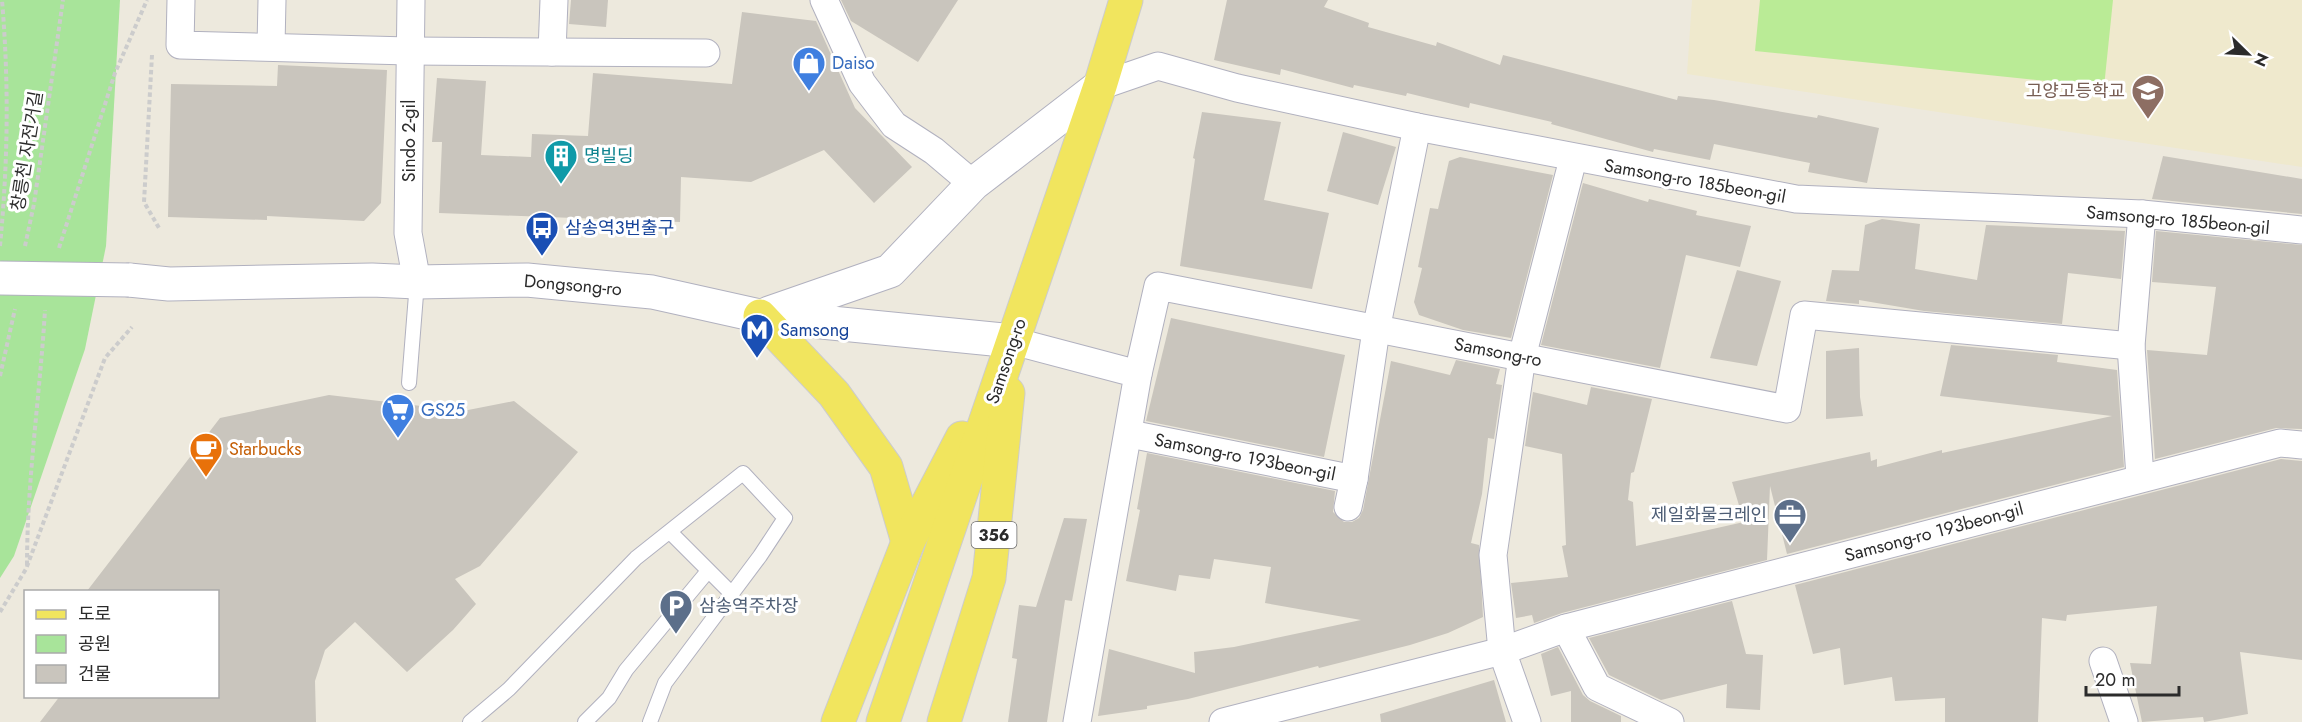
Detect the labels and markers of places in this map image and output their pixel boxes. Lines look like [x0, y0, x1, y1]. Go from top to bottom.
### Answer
shop icon: Daiso [791, 45, 827, 92]
place label: Daiso [832, 50, 875, 76]
school or university icon: 고양고등학교 [2130, 73, 2166, 120]
place label: 고양고등학교 [2026, 78, 2125, 104]
building icon: 명빌딩 [543, 138, 579, 185]
place label: 명빌딩 [584, 143, 634, 169]
bus stop icon: 삼송역3번출구 [524, 210, 560, 257]
place label: 삼송역3번출구 [565, 215, 674, 241]
metro station icon: Samsong [739, 312, 775, 359]
place label: Samsong [780, 317, 849, 343]
supermarket icon: GS25 [380, 392, 416, 439]
place label: GS25 [421, 397, 465, 423]
cafe icon: Starbucks [188, 431, 224, 478]
place label: Starbucks [229, 436, 302, 462]
office icon: 제일화물크레인 [1772, 497, 1808, 544]
place label: 제일화물크레인 [1651, 502, 1767, 528]
parking icon: 삼송역주차장 [658, 588, 694, 635]
place label: 삼송역주차장 [699, 593, 798, 619]

